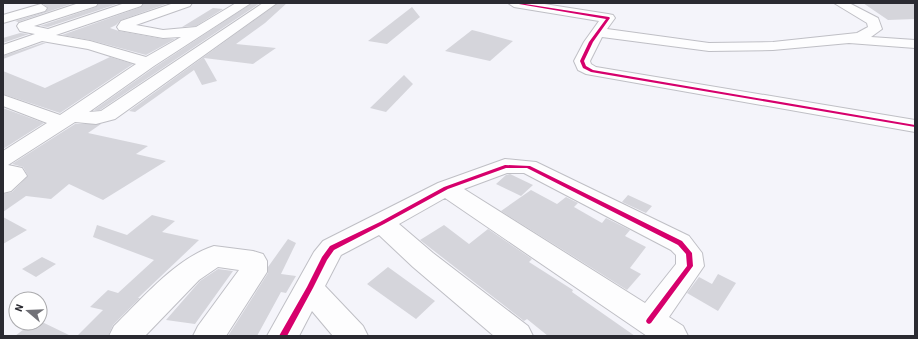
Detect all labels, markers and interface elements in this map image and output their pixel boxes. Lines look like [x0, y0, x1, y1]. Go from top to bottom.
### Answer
north arrow [8, 291, 48, 331]
text: N [11, 302, 27, 314]

